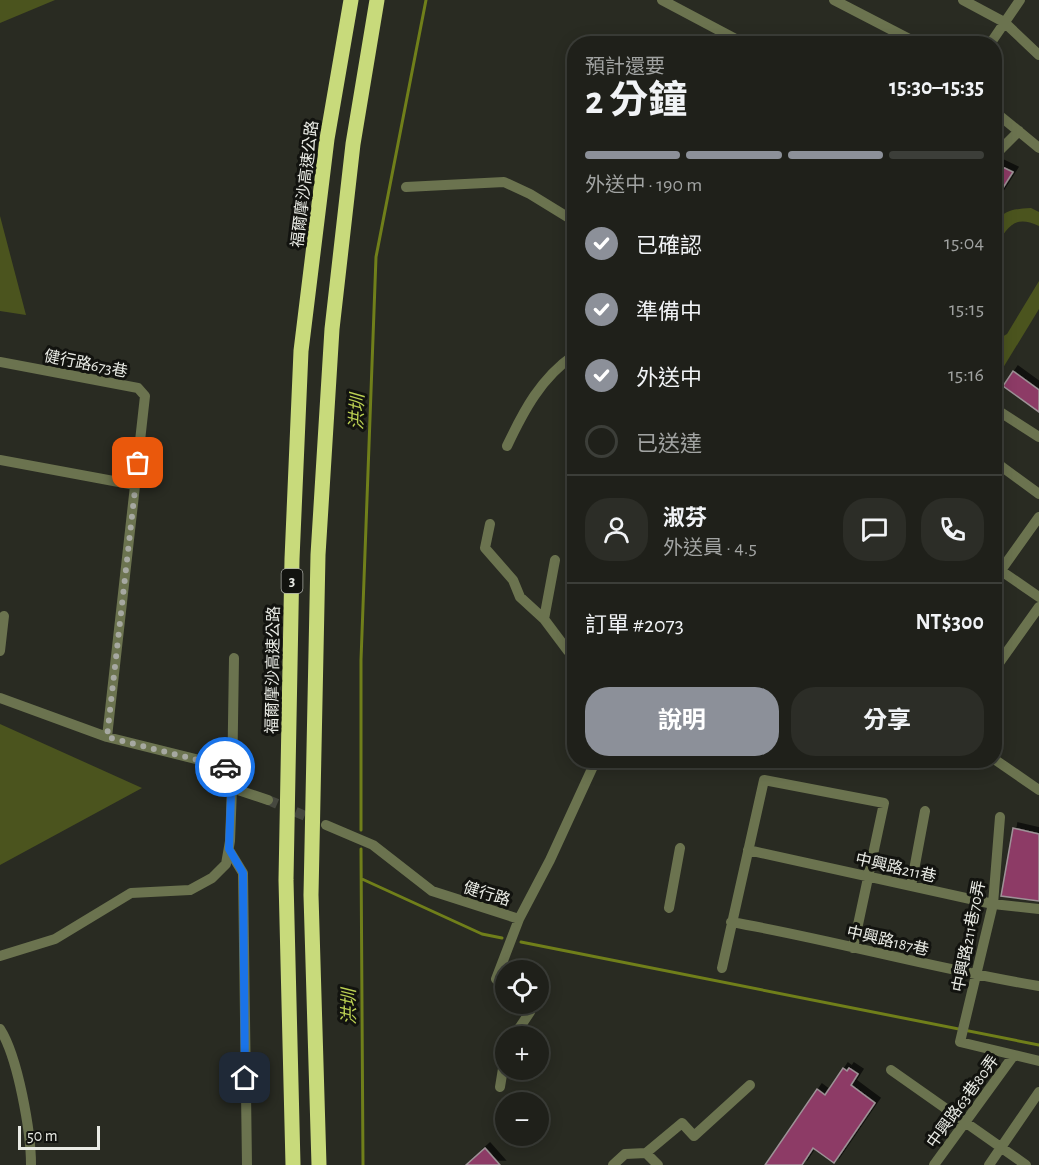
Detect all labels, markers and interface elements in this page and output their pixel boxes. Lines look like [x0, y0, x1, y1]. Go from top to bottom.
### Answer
text: 預計還要 [585, 57, 665, 77]
text: 15:30–15:35 [889, 76, 984, 98]
text: 2 分鐘 [585, 82, 687, 121]
street label: 福爾摩沙高速公路 [288, 119, 321, 249]
text: 外送中 · 190 m [585, 175, 702, 195]
icon: check [585, 227, 618, 260]
text: 15:04 [944, 233, 984, 253]
text: 已確認 [636, 235, 702, 257]
icon: check [585, 293, 618, 326]
text: 15:15 [949, 299, 984, 319]
text: 準備中 [636, 301, 702, 323]
street label: 健行路673巷 [43, 347, 129, 380]
icon: check [585, 359, 618, 392]
text: 15:16 [948, 365, 984, 385]
text: 外送中 [636, 367, 702, 389]
water label: 洪圳 [346, 391, 368, 430]
text: 已送達 [636, 433, 702, 455]
pin [112, 437, 163, 488]
icon: bag [121, 446, 154, 479]
button: person [585, 498, 648, 561]
button: chat [843, 498, 906, 561]
button: phone [921, 498, 984, 561]
text: 淑芬 [663, 507, 707, 529]
text: 外送員 · 4.5 [663, 538, 757, 558]
road number: 3 [282, 569, 302, 593]
street label: 福爾摩沙高速公路 [263, 606, 282, 734]
text: NT$300 [915, 611, 984, 633]
text: 訂單 #2073 [585, 614, 684, 636]
button: 說明 [585, 687, 779, 756]
button: 分享 [791, 687, 984, 756]
courier [195, 737, 255, 797]
icon: car [209, 751, 242, 784]
street label: 中興路211巷 [854, 850, 938, 885]
street label: 健行路 [461, 878, 512, 909]
street label: 中興路211巷70弄 [949, 879, 988, 993]
street label: 中興路187巷 [845, 923, 931, 958]
map controls [495, 960, 549, 1146]
button: locate [495, 960, 549, 1014]
water label: 洪圳 [339, 986, 359, 1025]
button: + [495, 1026, 549, 1080]
pin [219, 1052, 270, 1103]
street label: 中興路63巷80弄 [923, 1052, 1002, 1151]
icon: home [228, 1061, 261, 1094]
button: − [495, 1092, 549, 1146]
scale bar [18, 1123, 100, 1150]
text: 50 m [27, 1128, 58, 1144]

